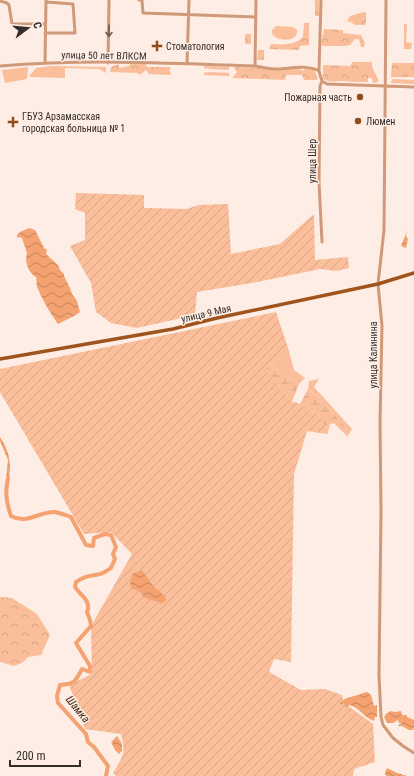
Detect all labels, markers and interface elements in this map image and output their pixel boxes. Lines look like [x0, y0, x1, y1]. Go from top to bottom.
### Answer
north arrow [8, 8, 48, 48]
text: С [30, 21, 44, 30]
one-way arrow [105, 24, 113, 37]
marker: Стоматология [151, 40, 163, 52]
place label: Стоматология [166, 41, 225, 52]
street label: улица 50 лет ВЛКСМ [61, 49, 147, 62]
place label: Пожарная часть [284, 92, 352, 103]
marker: Пожарная часть [355, 92, 365, 102]
place label: ГБУЗ Арзамасская городская больница № 1 [22, 111, 125, 134]
marker: ГБУЗ Арзамасская городская больница № 1 [7, 116, 19, 128]
marker: Люмен [353, 116, 363, 126]
place label: Люмен [366, 116, 395, 127]
street label: улица Шер [307, 139, 318, 183]
street label: улица 9 Мая [180, 302, 232, 325]
street label: улица Калинина [368, 321, 379, 389]
water label: Шамка [63, 693, 92, 725]
scale bar [10, 742, 80, 768]
text: 200 m [16, 749, 46, 763]

